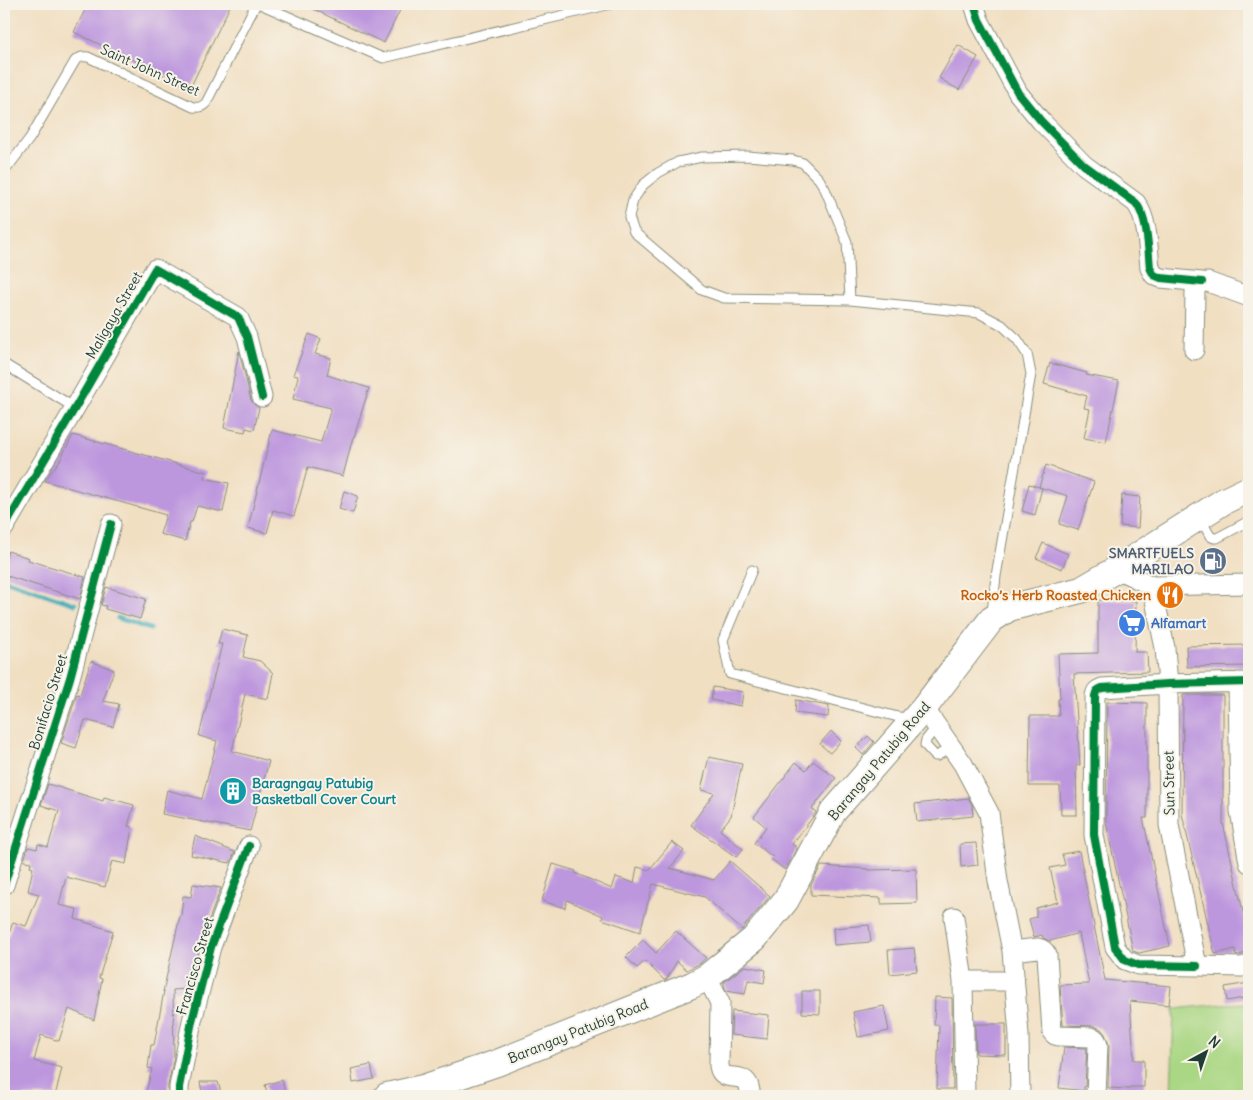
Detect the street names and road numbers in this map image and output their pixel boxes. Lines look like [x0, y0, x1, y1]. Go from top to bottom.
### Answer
street label: Saint John Street [98, 40, 203, 100]
street label: Maligaya Street [82, 268, 146, 362]
street label: Bonifacio Street [25, 652, 71, 752]
street label: Barangay Patubig Road [824, 698, 934, 824]
street label: Sun Street [1159, 750, 1179, 816]
street label: Francisco Street [172, 915, 218, 1017]
street label: Barangay Patubig Road [505, 995, 651, 1067]

